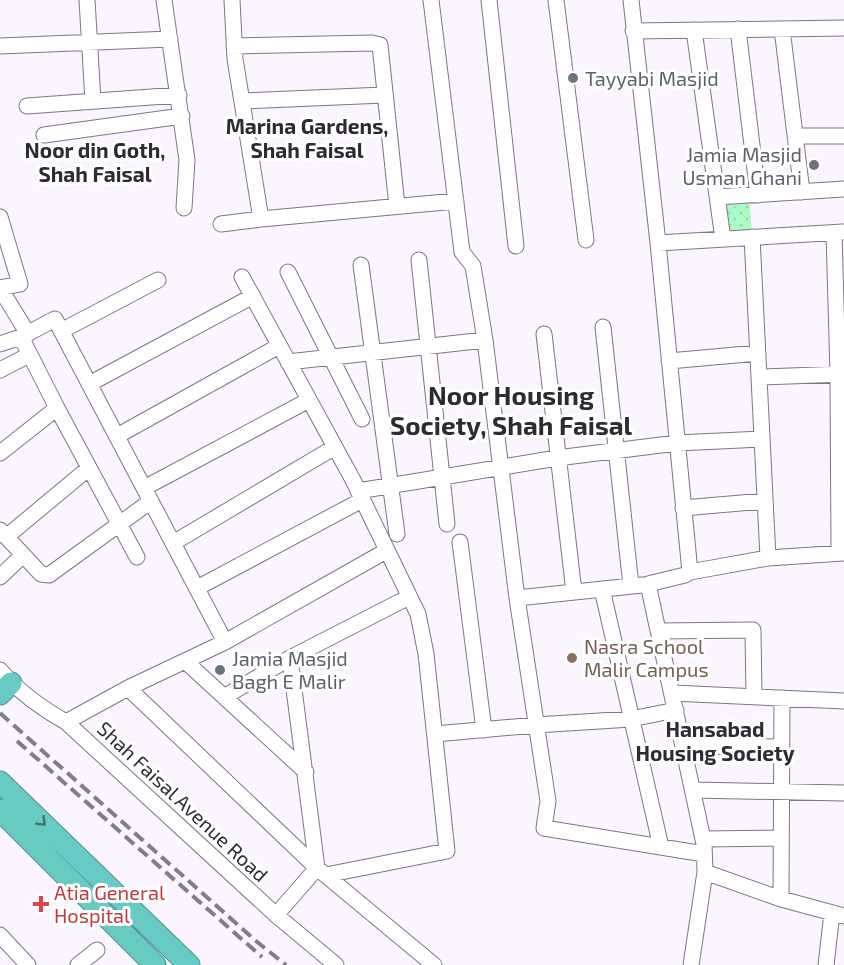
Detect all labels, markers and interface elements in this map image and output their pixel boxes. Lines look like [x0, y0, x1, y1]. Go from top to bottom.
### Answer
place label: Tayyabi Masjid [585, 66, 719, 90]
marker: Tayyabi Masjid [566, 71, 580, 85]
district label: Marina Gardens, Shah Faisal [226, 113, 388, 162]
district label: Noor din Goth, Shah Faisal [25, 137, 165, 186]
place label: Jamia Masjid Usman Ghani [682, 142, 802, 189]
marker: Jamia Masjid Usman Ghani [807, 158, 821, 172]
district label: Noor Housing Society, Shah Faisal [390, 379, 633, 441]
place label: Nasra School Malir Campus [584, 634, 709, 681]
place label: Jamia Masjid Bagh E Malir [232, 646, 348, 693]
marker: Nasra School Malir Campus [565, 651, 579, 665]
marker: Jamia Masjid Bagh E Malir [213, 663, 227, 677]
street label: Shah Faisal Avenue Road [93, 716, 273, 886]
district label: Hansabad Housing Society [635, 716, 795, 766]
one-way arrow [34, 815, 45, 826]
place label: Atia General Hospital [54, 880, 165, 927]
marker: Atia General Hospital [32, 895, 50, 913]

